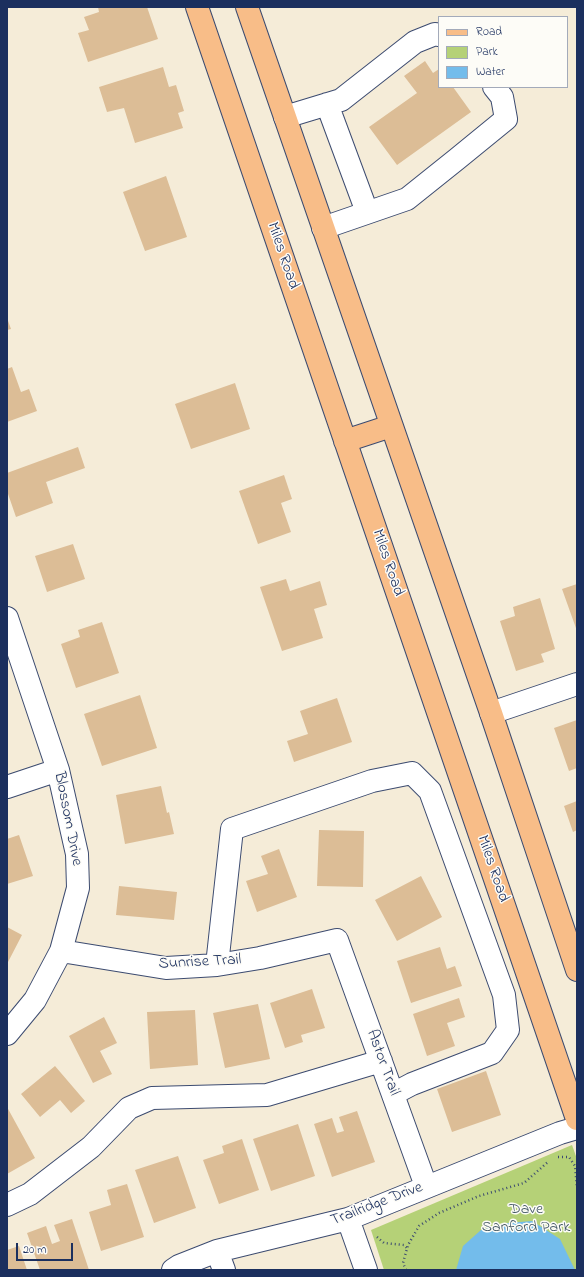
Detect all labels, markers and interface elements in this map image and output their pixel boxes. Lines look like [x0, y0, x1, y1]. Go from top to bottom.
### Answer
legend [438, 16, 568, 88]
text: Road [476, 23, 502, 41]
text: Park [476, 43, 498, 61]
text: Water [476, 63, 505, 81]
street label: Miles Road [262, 220, 302, 292]
street label: Miles Road [367, 527, 407, 599]
street label: Blossom Drive [48, 770, 86, 868]
street label: Miles Road [472, 833, 512, 905]
street label: Sunrise Trail [158, 951, 242, 975]
street label: Astor Trail [361, 1027, 403, 1099]
street label: Trailridge Drive [328, 1179, 426, 1231]
park label: Dave Sanford Park [482, 1200, 570, 1238]
scale bar [18, 1235, 75, 1261]
text: 20 m [23, 1241, 46, 1259]

